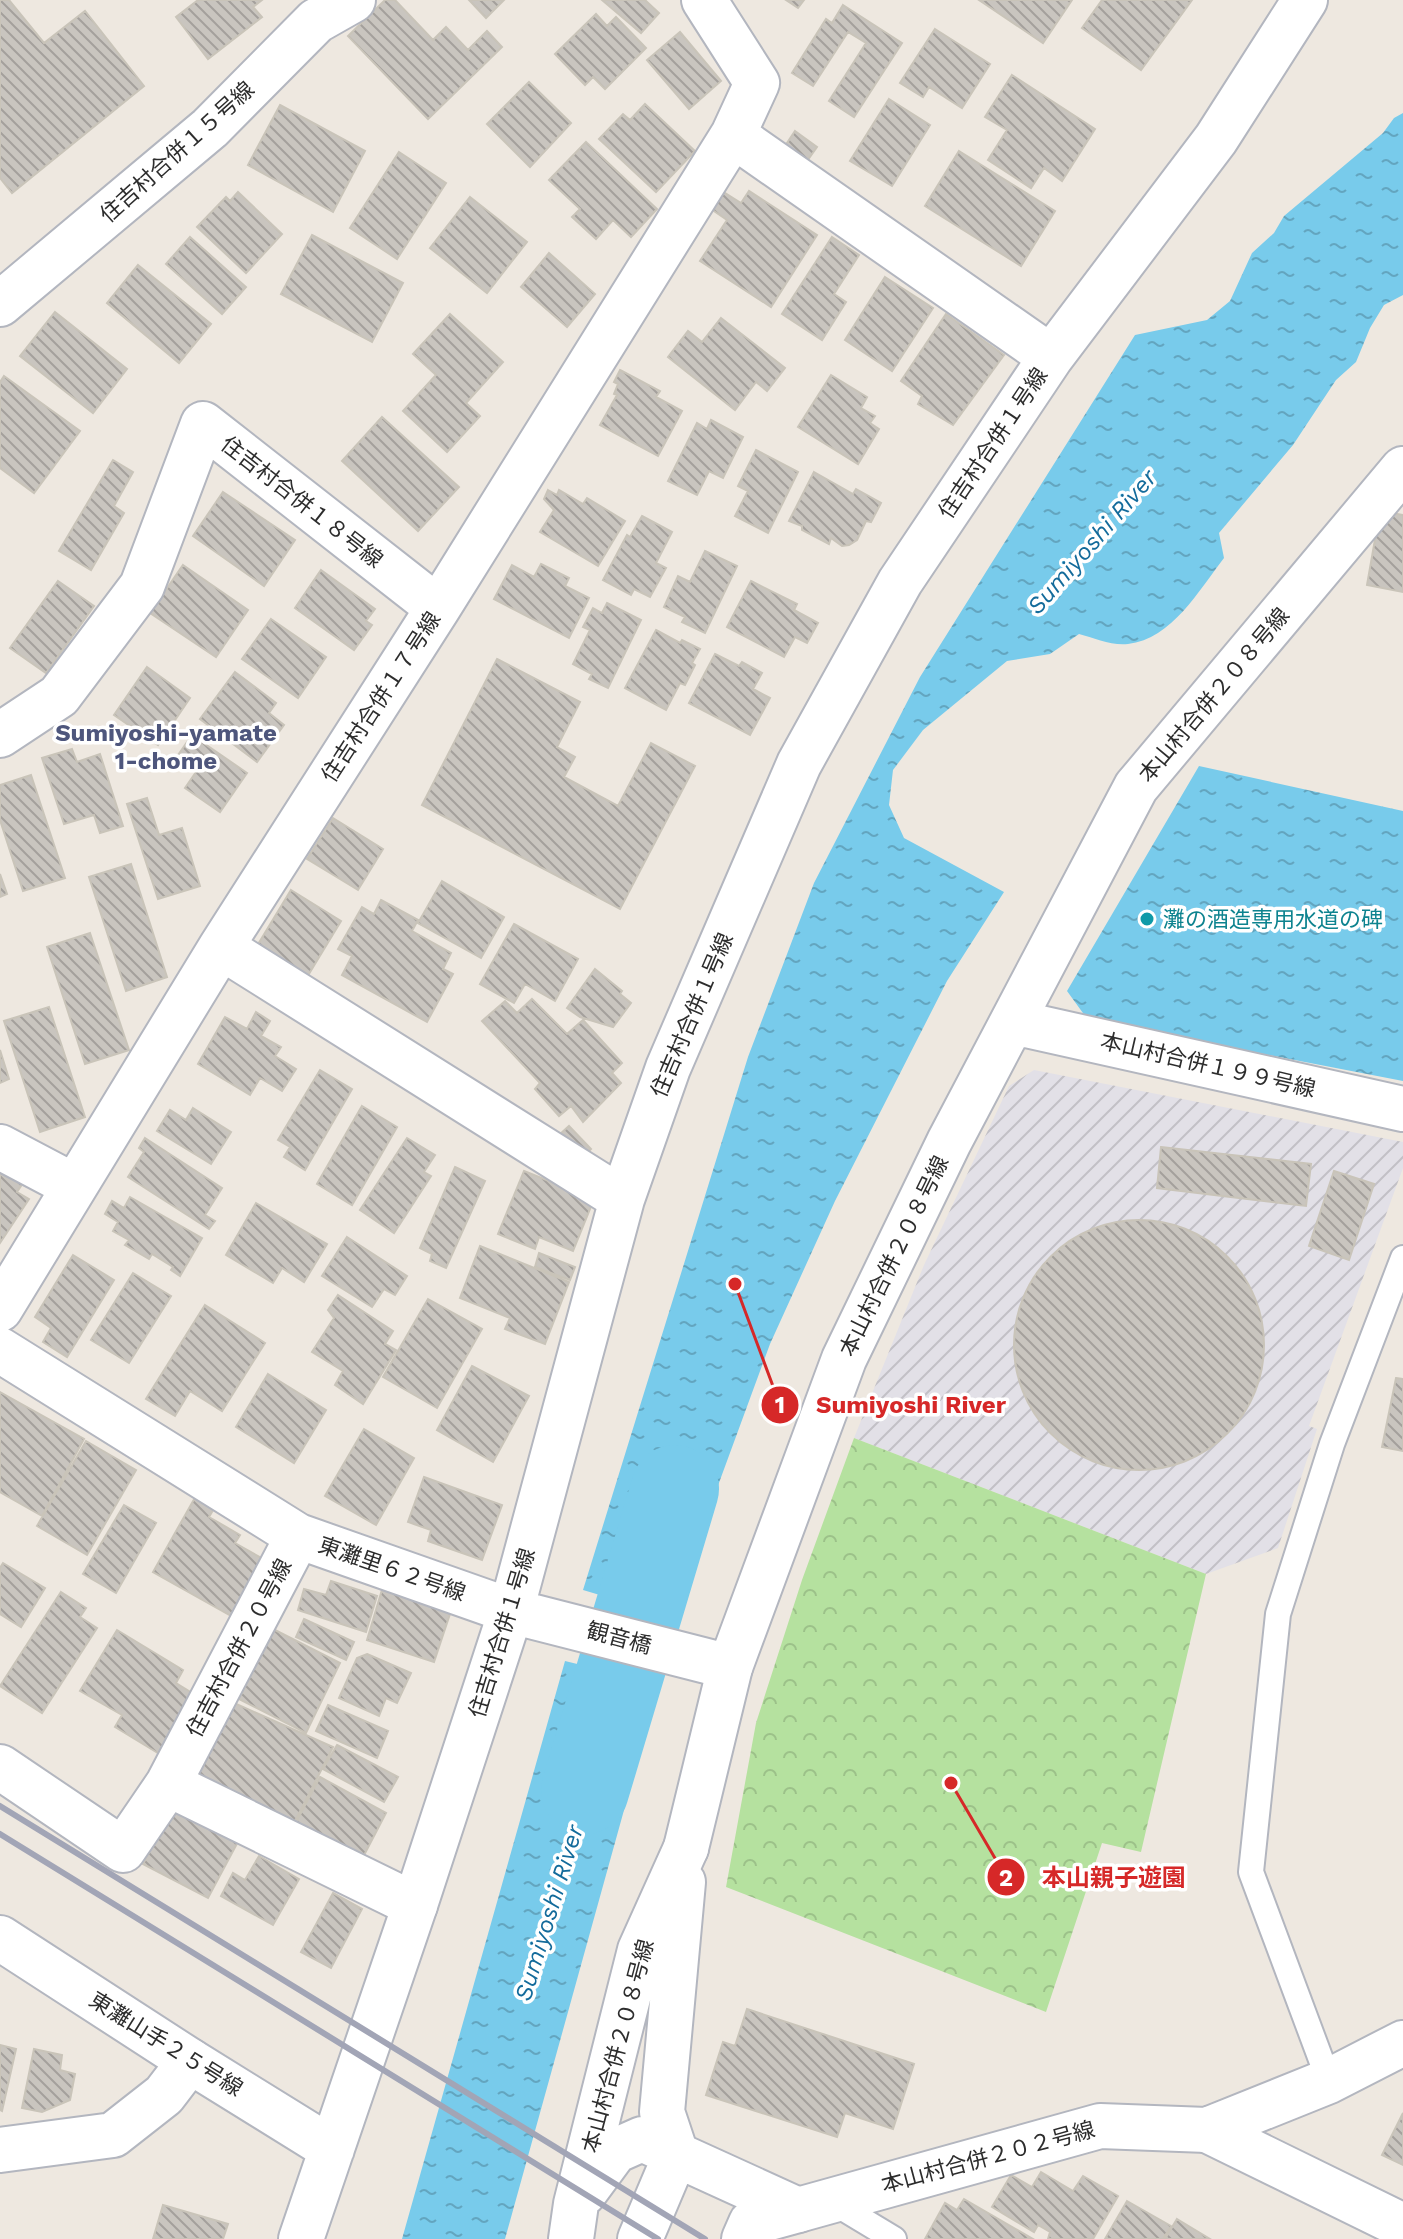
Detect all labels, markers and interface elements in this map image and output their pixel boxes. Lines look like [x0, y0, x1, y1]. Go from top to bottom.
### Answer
street label: 住吉村合併１５号線 [95, 76, 259, 228]
street label: 住吉村合併１号線 [933, 363, 1053, 523]
street label: 住吉村合併１８号線 [216, 431, 388, 573]
water label: Sumiyoshi River [1022, 463, 1164, 620]
street label: 本山村合併２０８号線 [1134, 603, 1294, 787]
street label: 住吉村合併１７号線 [317, 607, 445, 787]
district label: Sumiyoshi-yamate 1-chome [55, 719, 277, 775]
place label: 灘の酒造専用水道の碑 [1163, 907, 1383, 932]
marker: 灘の酒造専用水道の碑 [1138, 910, 1156, 928]
street label: 住吉村合併１号線 [646, 929, 738, 1101]
street label: 本山村合併１９９号線 [1098, 1028, 1318, 1102]
street label: 本山村合併２０８号線 [835, 1152, 953, 1360]
callout: Sumiyoshi River [760, 1381, 1022, 1429]
text: 1 [775, 1391, 785, 1419]
text: Sumiyoshi River [816, 1391, 1007, 1419]
street label: 東灘里６２号線 [315, 1532, 469, 1606]
street label: 住吉村合併１号線 [464, 1545, 540, 1721]
street label: 住吉村合併２０号線 [181, 1555, 297, 1741]
street label: 観音橋 [584, 1617, 654, 1659]
water label: Sumiyoshi River [509, 1820, 590, 2004]
callout: 本山親子遊園 [986, 1853, 1202, 1901]
text: 2 [999, 1864, 1013, 1892]
text: 本山親子遊園 [1042, 1864, 1186, 1892]
street label: 本山村合併２０８号線 [577, 1937, 659, 2155]
street label: 東灘山手２５号線 [85, 1987, 247, 2101]
street label: 本山村合併２０２号線 [879, 2116, 1097, 2198]

